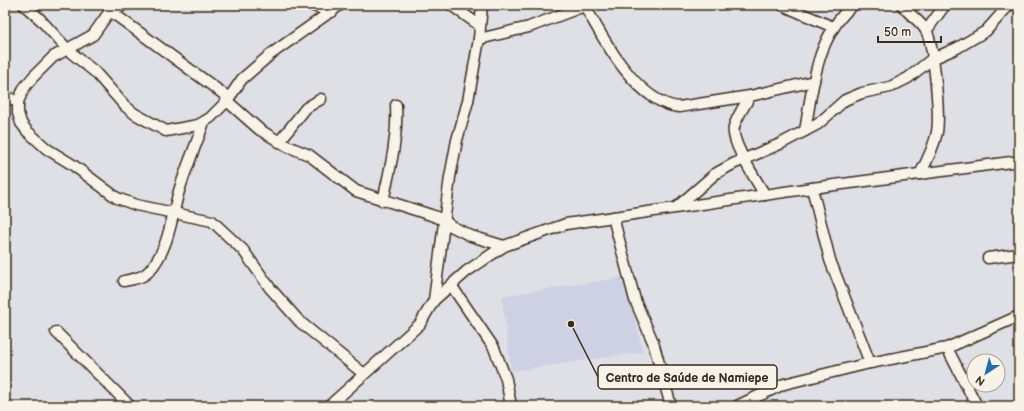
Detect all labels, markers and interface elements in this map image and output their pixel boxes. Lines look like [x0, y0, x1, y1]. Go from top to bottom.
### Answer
scale bar [878, 18, 941, 44]
text: 50 m [884, 25, 911, 40]
north arrow [966, 353, 1006, 393]
callout: Centro de Saúde de Namiepe [598, 365, 777, 389]
text: Centro de Saúde de Namiepe [606, 371, 768, 386]
text: N [973, 373, 988, 388]

